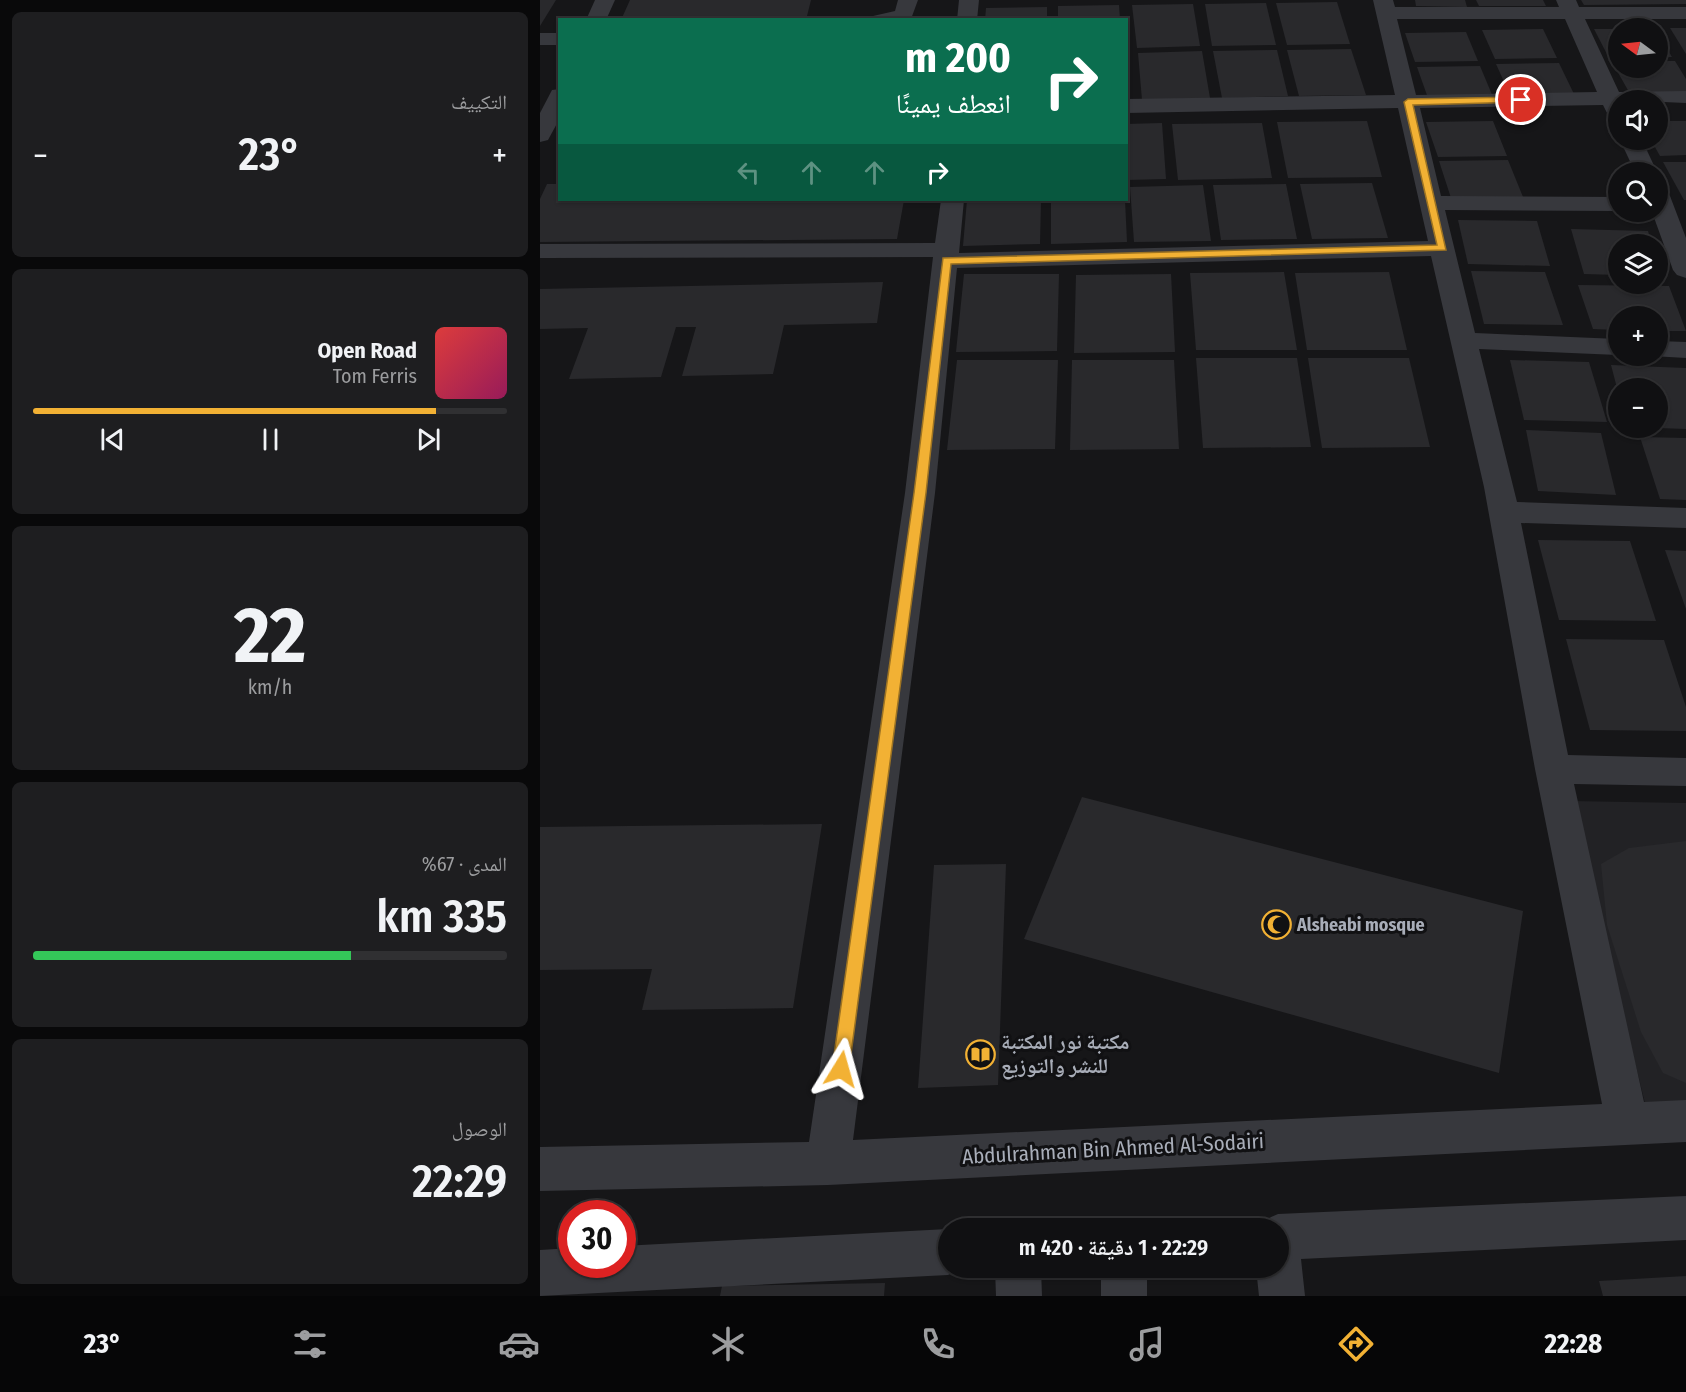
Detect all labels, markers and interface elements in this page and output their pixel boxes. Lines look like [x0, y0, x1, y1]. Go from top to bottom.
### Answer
north arrow [1608, 18, 1668, 78]
map controls [1608, 18, 1668, 438]
text: 200 m [905, 33, 1011, 83]
icon: right [1032, 42, 1110, 120]
pin [1495, 74, 1546, 125]
icon: arrive [1504, 83, 1537, 116]
text: انعطف يمينًا [896, 88, 1011, 120]
text: التكييف [451, 90, 507, 114]
button: sound [1608, 90, 1668, 150]
text: 23° [239, 128, 301, 182]
text: − [33, 136, 48, 176]
text: + [492, 136, 507, 176]
icon: left [732, 156, 765, 189]
icon: ahead [795, 156, 828, 189]
icon: ahead [858, 156, 891, 189]
icon: right [921, 156, 954, 189]
button: search [1608, 162, 1668, 222]
button: layers [1608, 234, 1668, 294]
button: + [1608, 306, 1668, 366]
text: Open Road [317, 337, 417, 364]
text: Tom Ferris [333, 364, 417, 388]
button: − [1608, 378, 1668, 438]
icon: previous [96, 423, 129, 456]
icon: pause [254, 423, 287, 456]
icon: next [412, 423, 445, 456]
text: 22 [234, 589, 306, 683]
text: km/h [248, 675, 292, 699]
text: المدى · 67% [422, 852, 507, 876]
text: 335 km [377, 890, 507, 944]
mosque icon: Alsheabi mosque [1260, 909, 1292, 941]
place label: Alsheabi mosque [1296, 914, 1425, 936]
place label: مكتبة نور المكتبة للنشر والتوزيع [1001, 1029, 1129, 1080]
position arrow [809, 1037, 873, 1101]
library icon: مكتبة نور المكتبة للنشر والتوزيع [964, 1038, 996, 1070]
text: الوصول [452, 1117, 507, 1141]
street label: Abdulrahman Bin Ahmed Al-Sodairi [961, 1128, 1265, 1170]
text: 22:29 [412, 1155, 507, 1209]
speed limit sign: 30 [558, 1200, 636, 1278]
text: 22:29 · 1 دقيقة · 420 m [1019, 1234, 1208, 1261]
icon: filters [289, 1323, 331, 1365]
icon: car [498, 1323, 540, 1365]
icon: climate [707, 1323, 749, 1365]
icon: phone [917, 1323, 959, 1365]
icon: music [1126, 1323, 1168, 1365]
icon: directions [1335, 1323, 1377, 1365]
text: 23° [84, 1328, 122, 1360]
text: 22:28 [1544, 1328, 1602, 1360]

